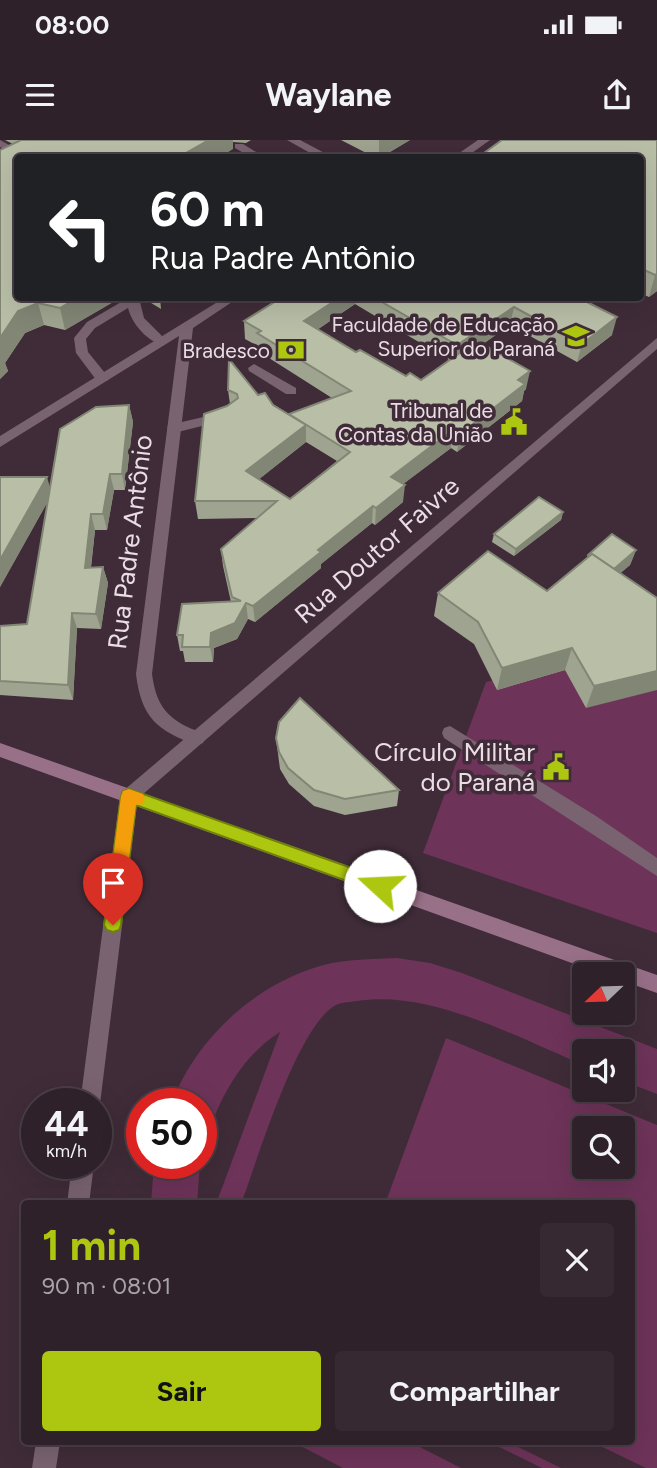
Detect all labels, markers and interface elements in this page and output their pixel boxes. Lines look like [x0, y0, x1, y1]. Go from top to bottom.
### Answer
text: 08:00 [35, 9, 109, 41]
icon: menu [21, 76, 59, 114]
text: Waylane [265, 76, 392, 114]
icon: share [598, 76, 636, 114]
text: 60 m [150, 179, 265, 238]
icon: left [35, 182, 126, 273]
text: Rua Padre Antônio [150, 239, 416, 277]
place label: Faculdade de Educação Superior do Paraná [332, 312, 555, 361]
school or university icon: Faculdade de Educação Superior do Paraná [561, 321, 591, 351]
bank icon: Bradesco [276, 335, 306, 365]
place label: Bradesco [182, 338, 270, 363]
place label: Tribunal de Contas da União [338, 398, 493, 447]
public building icon: Tribunal de Contas da União [499, 407, 529, 437]
street label: Rua Padre Antônio [101, 433, 159, 651]
street label: Rua Doutor Faivre [288, 470, 466, 630]
place label: Círculo Militar do Paraná [374, 736, 535, 798]
public building icon: Círculo Militar do Paraná [541, 752, 571, 782]
position arrow [343, 849, 417, 923]
pin [83, 853, 143, 925]
icon: arrive [94, 864, 132, 902]
north arrow [572, 962, 635, 1026]
map controls [572, 962, 635, 1179]
button: sound [572, 1039, 635, 1102]
speed limit sign: 50 [126, 1088, 217, 1179]
text: 44 [44, 1103, 89, 1145]
button: search [572, 1116, 635, 1179]
text: km/h [46, 1140, 87, 1162]
text: 1 min [42, 1220, 141, 1271]
button: close [540, 1223, 614, 1297]
text: 90 m · 08:01 [42, 1272, 171, 1300]
button: Sair [42, 1351, 321, 1431]
button: Compartilhar [335, 1351, 614, 1431]

